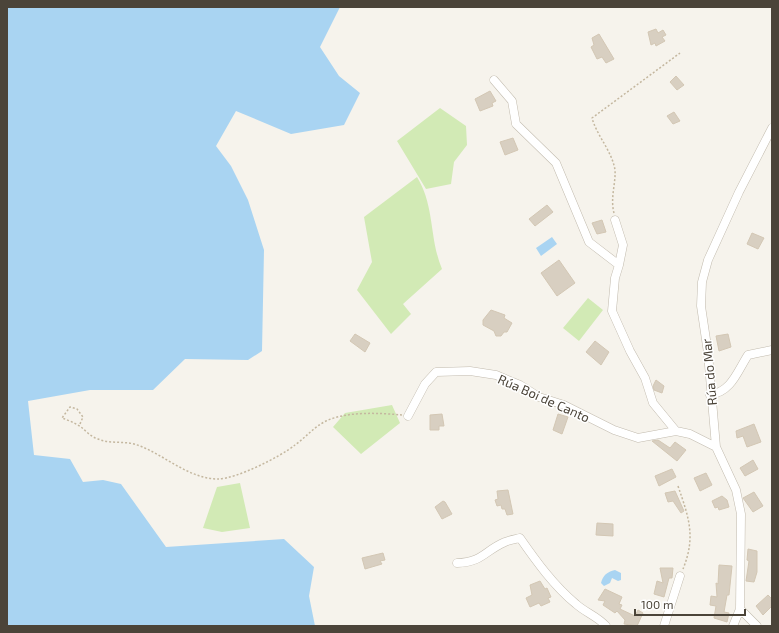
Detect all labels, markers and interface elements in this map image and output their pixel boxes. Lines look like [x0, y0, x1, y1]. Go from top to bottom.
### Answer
street label: Rúa do Mar [698, 338, 720, 406]
street label: Rúa Boi de Canto [496, 371, 592, 425]
scale bar [635, 591, 745, 617]
text: 100 m [641, 597, 673, 611]

